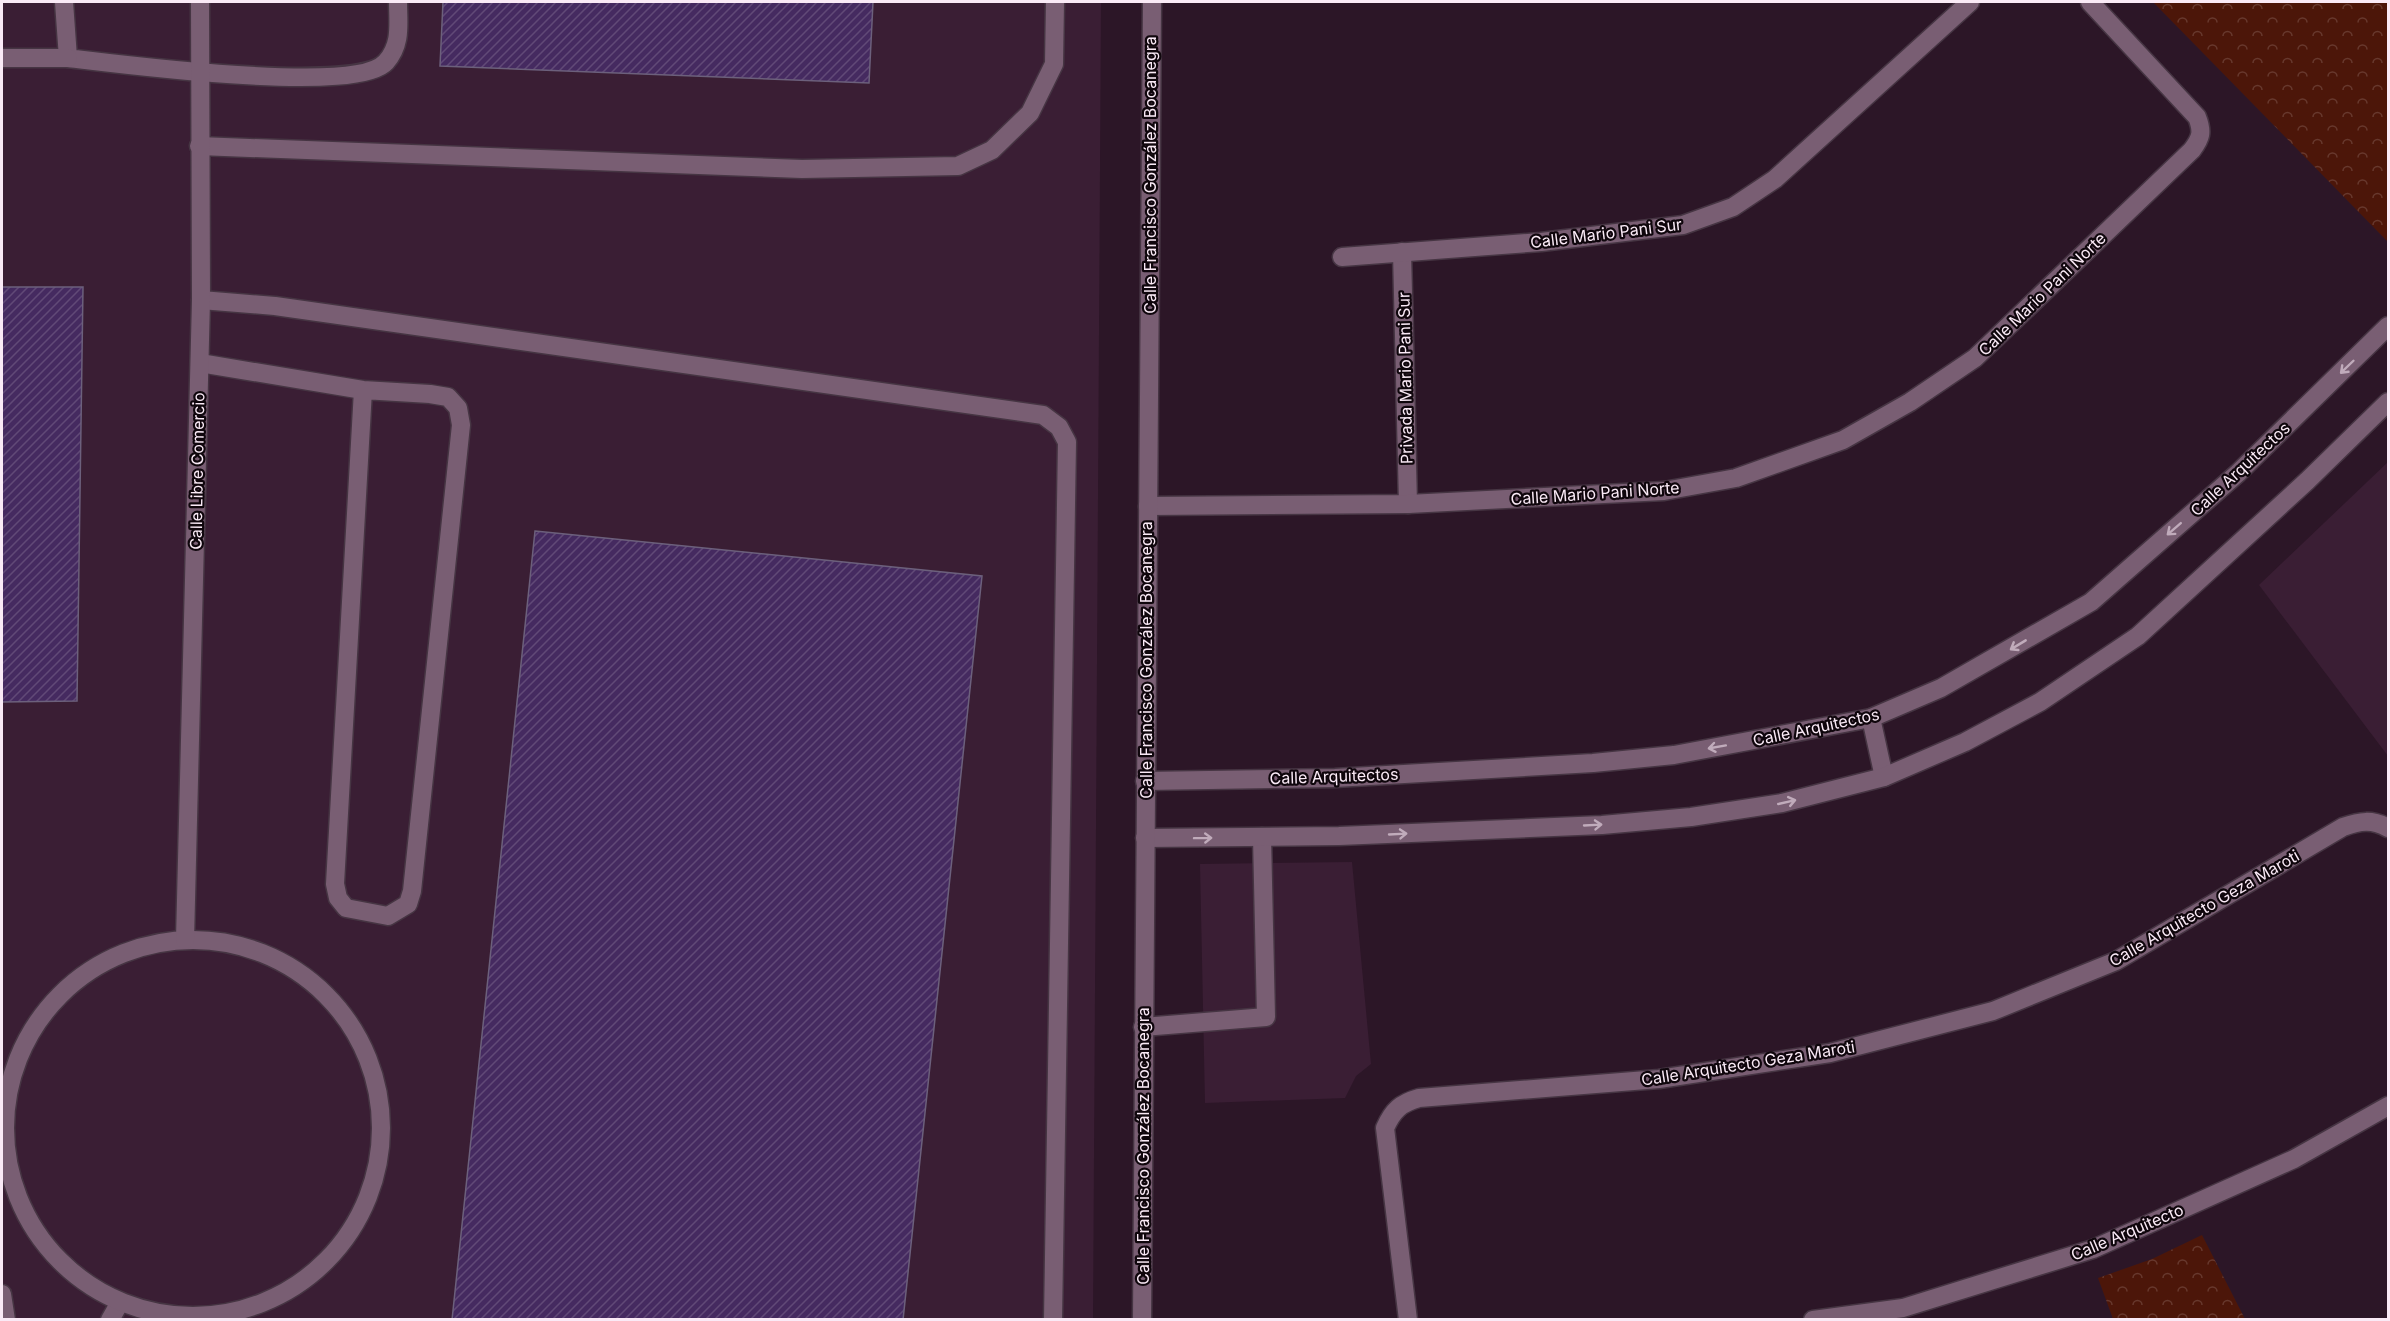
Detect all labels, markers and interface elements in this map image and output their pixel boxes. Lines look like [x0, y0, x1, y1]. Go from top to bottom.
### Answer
street label: Calle Francisco González Bocanegra [1140, 36, 1160, 314]
street label: Calle Mario Pani Sur [1529, 214, 1683, 252]
street label: Calle Mario Pani Norte [1974, 228, 2110, 360]
street label: Privada Mario Pani Sur [1394, 292, 1416, 464]
one-way arrow [2339, 360, 2354, 375]
street label: Calle Libre Comercio [186, 392, 208, 550]
street label: Calle Arquitectos [2186, 418, 2294, 520]
street label: Calle Mario Pani Norte [1510, 477, 1680, 509]
street label: Calle Francisco González Bocanegra [1136, 521, 1156, 799]
one-way arrow [2166, 523, 2182, 536]
one-way arrow [2010, 640, 2027, 652]
street label: Calle Arquitectos [1751, 704, 1881, 750]
one-way arrow [1708, 742, 1727, 753]
street label: Calle Arquitectos [1269, 764, 1399, 788]
one-way arrow [1777, 795, 1796, 807]
one-way arrow [1583, 820, 1603, 831]
one-way arrow [1388, 828, 1408, 839]
one-way arrow [1193, 832, 1213, 844]
street label: Calle Arquitecto Geza Maroti [2105, 845, 2303, 971]
street label: Calle Francisco González Bocanegra [1133, 1007, 1153, 1285]
street label: Calle Arquitecto Geza Maroti [1640, 1036, 1856, 1090]
street label: Calle Arquitecto [2068, 1199, 2186, 1265]

